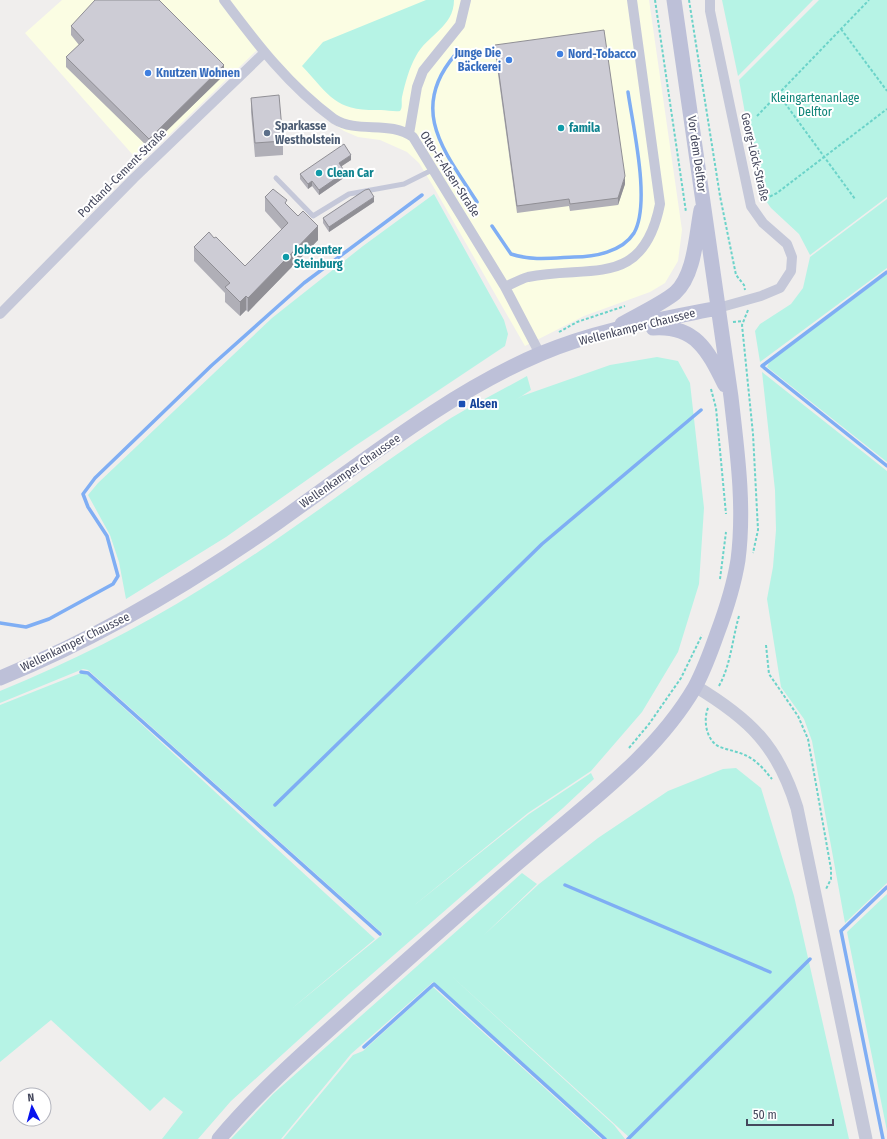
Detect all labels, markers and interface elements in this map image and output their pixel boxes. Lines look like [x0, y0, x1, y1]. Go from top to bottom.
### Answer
place label: Junge Die Bäckerei [453, 46, 501, 74]
place label: Nord-Tobacco [568, 47, 637, 61]
marker: Nord-Tobacco [555, 49, 565, 59]
marker: Junge Die Bäckerei [504, 55, 514, 65]
place label: Knutzen Wohnen [156, 66, 240, 80]
marker: Knutzen Wohnen [143, 68, 153, 78]
park label: Kleingartenanlage Delftor [771, 91, 859, 119]
street label: Georg-Löck-Straße [738, 111, 772, 203]
street label: Vor dem Delftor [685, 115, 709, 194]
place label: Sparkasse Westholstein [275, 119, 340, 147]
place label: famila [569, 121, 600, 135]
marker: famila [556, 123, 566, 133]
street label: Portland-Cement-Straße [75, 126, 169, 220]
marker: Sparkasse Westholstein [262, 128, 272, 138]
street label: Otto-F.-Alsen-Straße [417, 129, 483, 219]
place label: Clean Car [327, 166, 374, 180]
marker: Clean Car [314, 168, 324, 178]
place label: Jobcenter Steinburg [293, 243, 343, 271]
marker: Jobcenter Steinburg [281, 252, 291, 262]
street label: Wellenkamper Chaussee [577, 306, 697, 348]
place label: Alsen [469, 397, 497, 411]
marker: Alsen [457, 399, 467, 409]
street label: Wellenkamper Chaussee [297, 431, 403, 511]
street label: Wellenkamper Chaussee [18, 609, 132, 675]
north arrow [12, 1087, 52, 1127]
text: N [27, 1091, 35, 1104]
scale bar [747, 1101, 833, 1127]
text: 50 m [753, 1108, 777, 1122]

